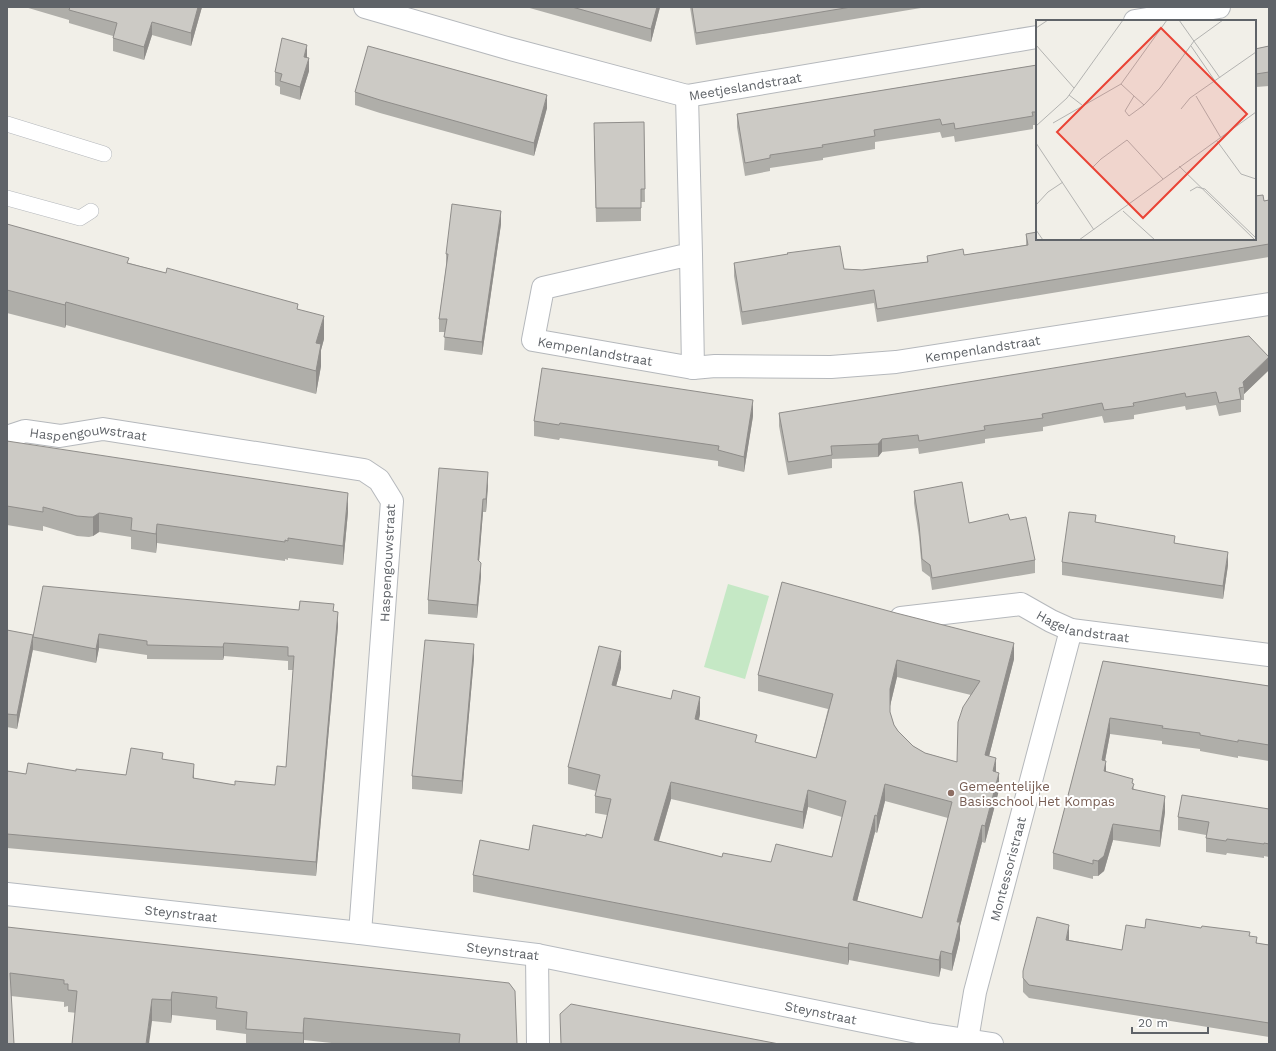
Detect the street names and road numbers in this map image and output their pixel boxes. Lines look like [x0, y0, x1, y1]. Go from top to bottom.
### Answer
street label: Meetjeslandstraat [688, 70, 803, 104]
street label: Kempenlandstraat [924, 333, 1042, 365]
street label: Kempenlandstraat [536, 334, 654, 369]
street label: Haspengouwstraat [29, 421, 148, 444]
street label: Haspengouwstraat [377, 503, 398, 622]
street label: Hagelandstraat [1034, 607, 1131, 645]
street label: Montessoristraat [987, 815, 1029, 923]
street label: Steynstraat [144, 902, 219, 925]
street label: Steynstraat [465, 939, 540, 963]
street label: Steynstraat [783, 998, 858, 1028]

